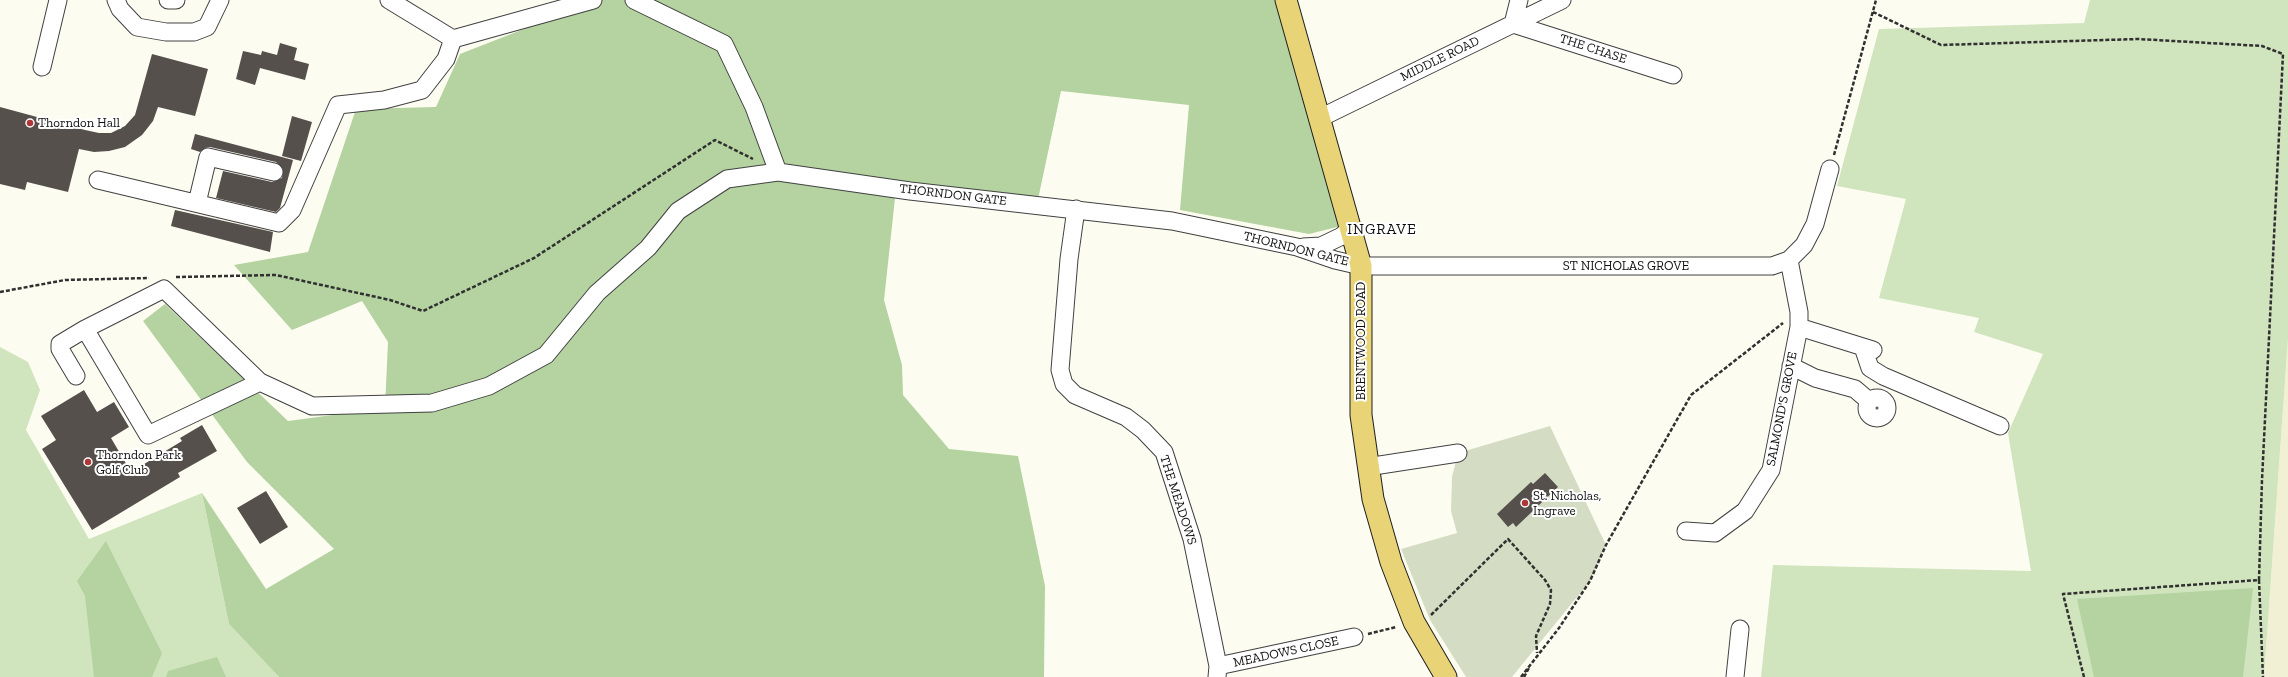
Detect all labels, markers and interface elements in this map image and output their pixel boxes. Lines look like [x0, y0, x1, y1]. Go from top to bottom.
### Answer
street label: THE CHASE [1557, 31, 1629, 67]
street label: MIDDLE ROAD [1398, 33, 1482, 85]
place label: Thorndon Hall [38, 115, 120, 131]
marker: Thorndon Hall [25, 118, 35, 128]
street label: THORNDON GATE [898, 181, 1008, 209]
district label: INGRAVE [1347, 221, 1417, 239]
street label: THORNDON GATE [1242, 228, 1350, 270]
street label: ST NICHOLAS GROVE [1563, 258, 1689, 274]
street label: BRENTWOOD ROAD [1353, 282, 1369, 400]
street label: SALMOND'S GROVE [1763, 351, 1801, 467]
place label: Thorndon Park Golf Club [96, 447, 181, 478]
street label: THE MEADOWS [1156, 453, 1200, 547]
marker: Thorndon Park Golf Club [83, 457, 93, 467]
place label: St. Nicholas, Ingrave [1533, 488, 1601, 519]
marker: St. Nicholas, Ingrave [1520, 498, 1530, 508]
street label: MEADOWS CLOSE [1232, 633, 1340, 671]

